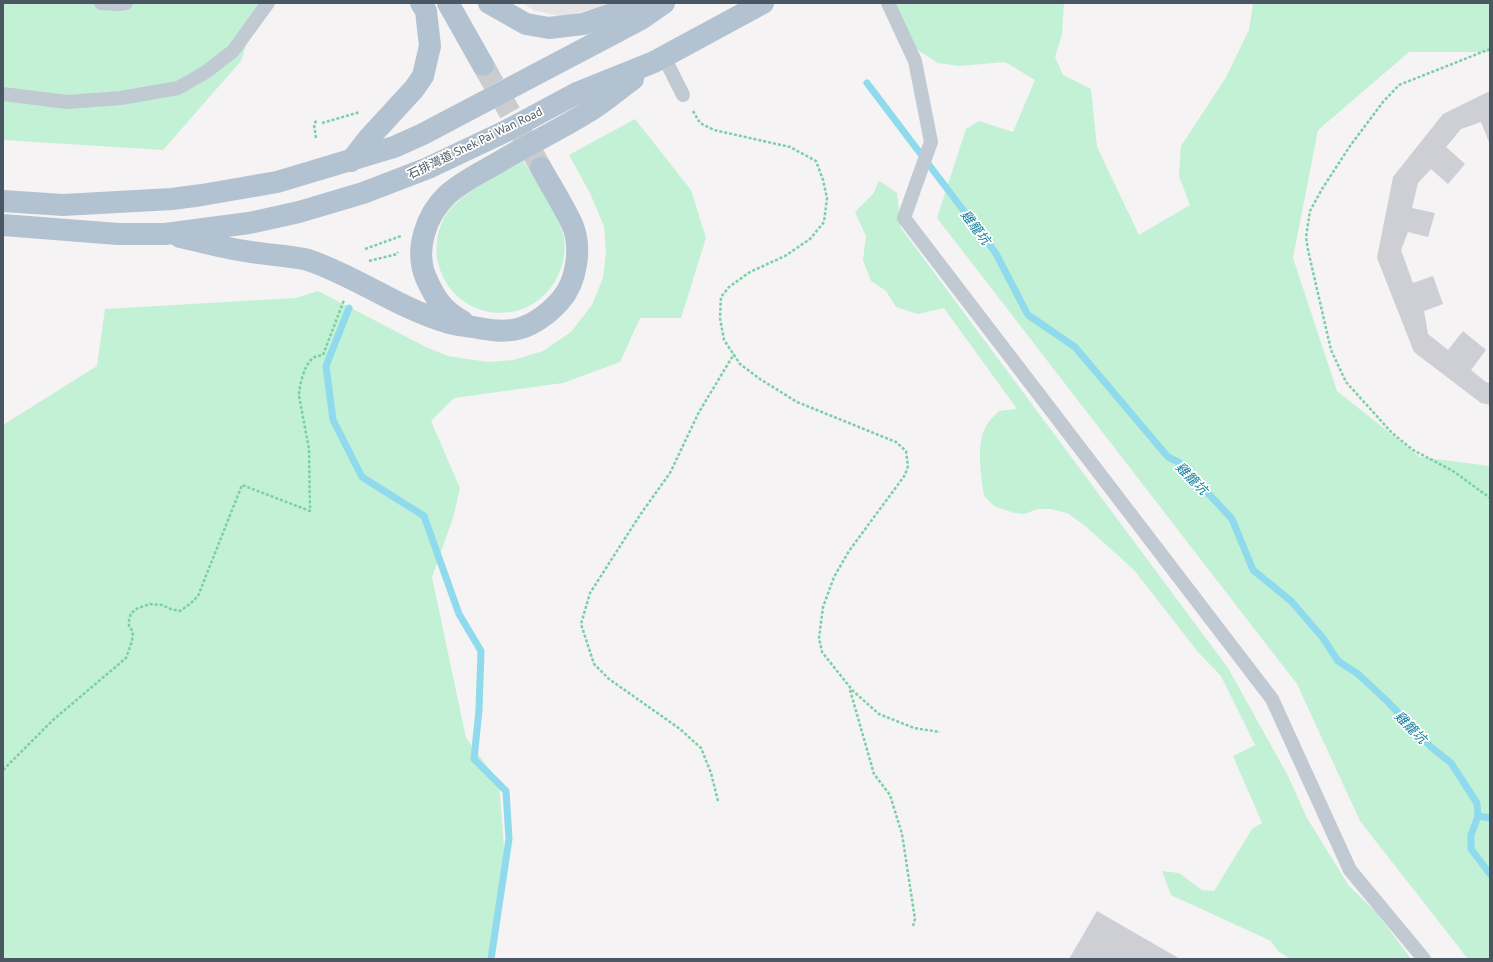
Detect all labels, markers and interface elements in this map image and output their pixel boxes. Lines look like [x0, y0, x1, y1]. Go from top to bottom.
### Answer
street label: 石排灣道 Shek Pai Wan Road [405, 103, 545, 182]
water label: 雞籠坑 [957, 207, 995, 250]
water label: 雞籠坑 [1172, 459, 1213, 500]
water label: 雞籠坑 [1391, 708, 1432, 749]

